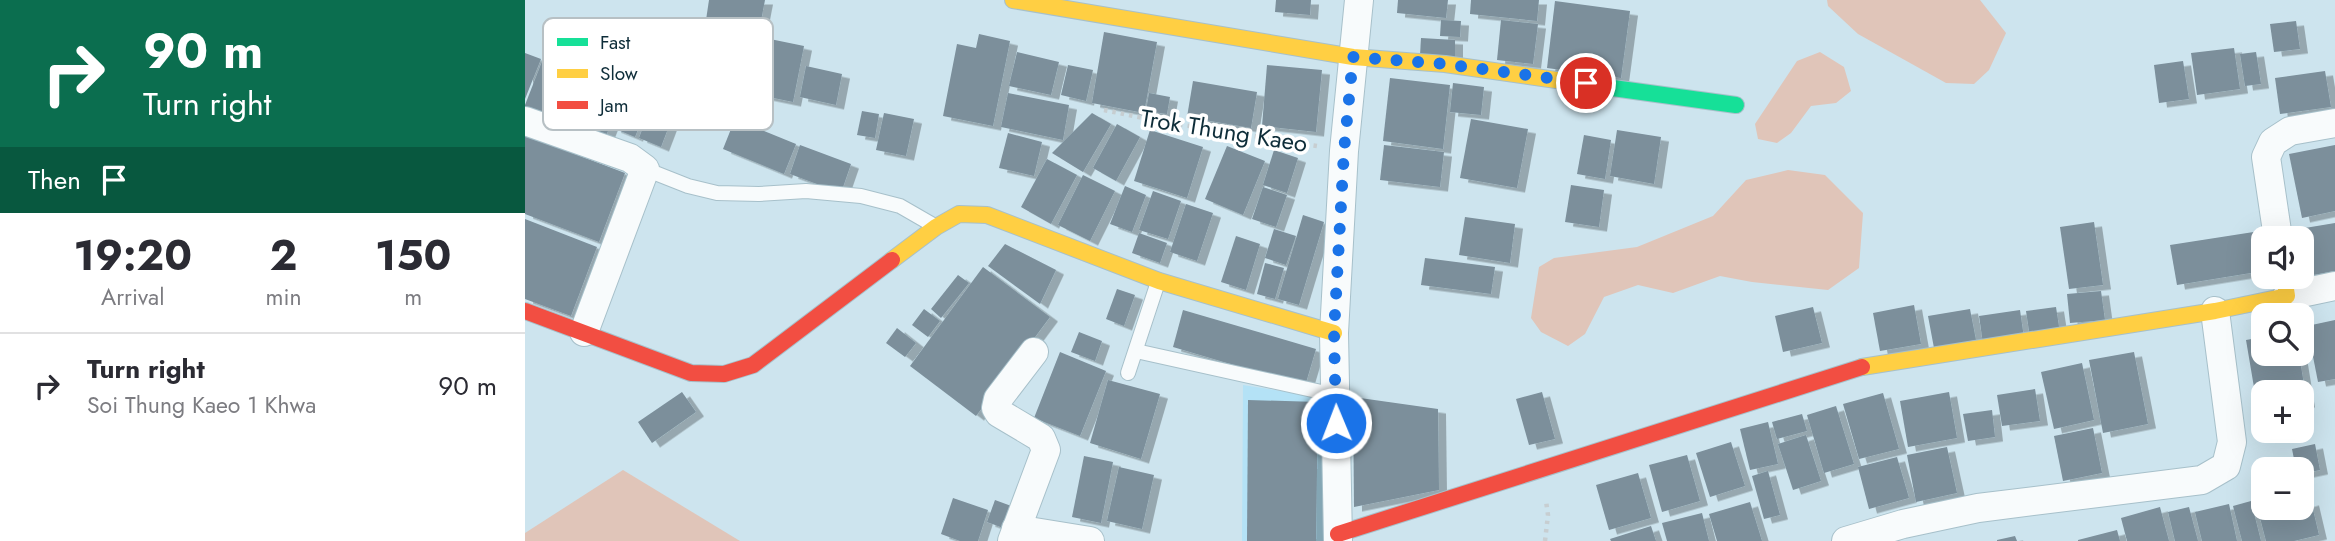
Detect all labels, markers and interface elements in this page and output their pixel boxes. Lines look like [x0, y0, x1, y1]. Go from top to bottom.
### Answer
text: 90 m [143, 16, 263, 86]
legend [543, 18, 773, 130]
icon: right [28, 28, 119, 119]
text: Fast [600, 29, 631, 56]
pin [1556, 53, 1616, 113]
text: Slow [600, 60, 638, 87]
icon: arrive [1567, 64, 1605, 102]
text: Turn right [143, 81, 272, 127]
text: Jam [597, 92, 629, 119]
street label: Trok Thung Kaeo [1138, 100, 1310, 161]
text: Then [28, 161, 81, 199]
icon: arrive [95, 161, 133, 199]
text: 19:20 [74, 225, 192, 286]
text: 2 [270, 225, 297, 286]
text: 150 [375, 225, 451, 286]
map controls [2251, 226, 2314, 520]
button: sound [2251, 226, 2314, 289]
text: Arrival [101, 280, 164, 314]
text: min [266, 280, 302, 314]
text: m [404, 280, 422, 314]
button: search [2251, 303, 2314, 366]
text: Turn right [87, 350, 205, 388]
icon: right [28, 367, 66, 405]
text: 90 m [438, 367, 497, 405]
button: + [2251, 380, 2314, 443]
position arrow [1299, 386, 1373, 460]
text: Soi Thung Kaeo 1 Khwa [87, 388, 316, 422]
button: − [2251, 457, 2314, 520]

